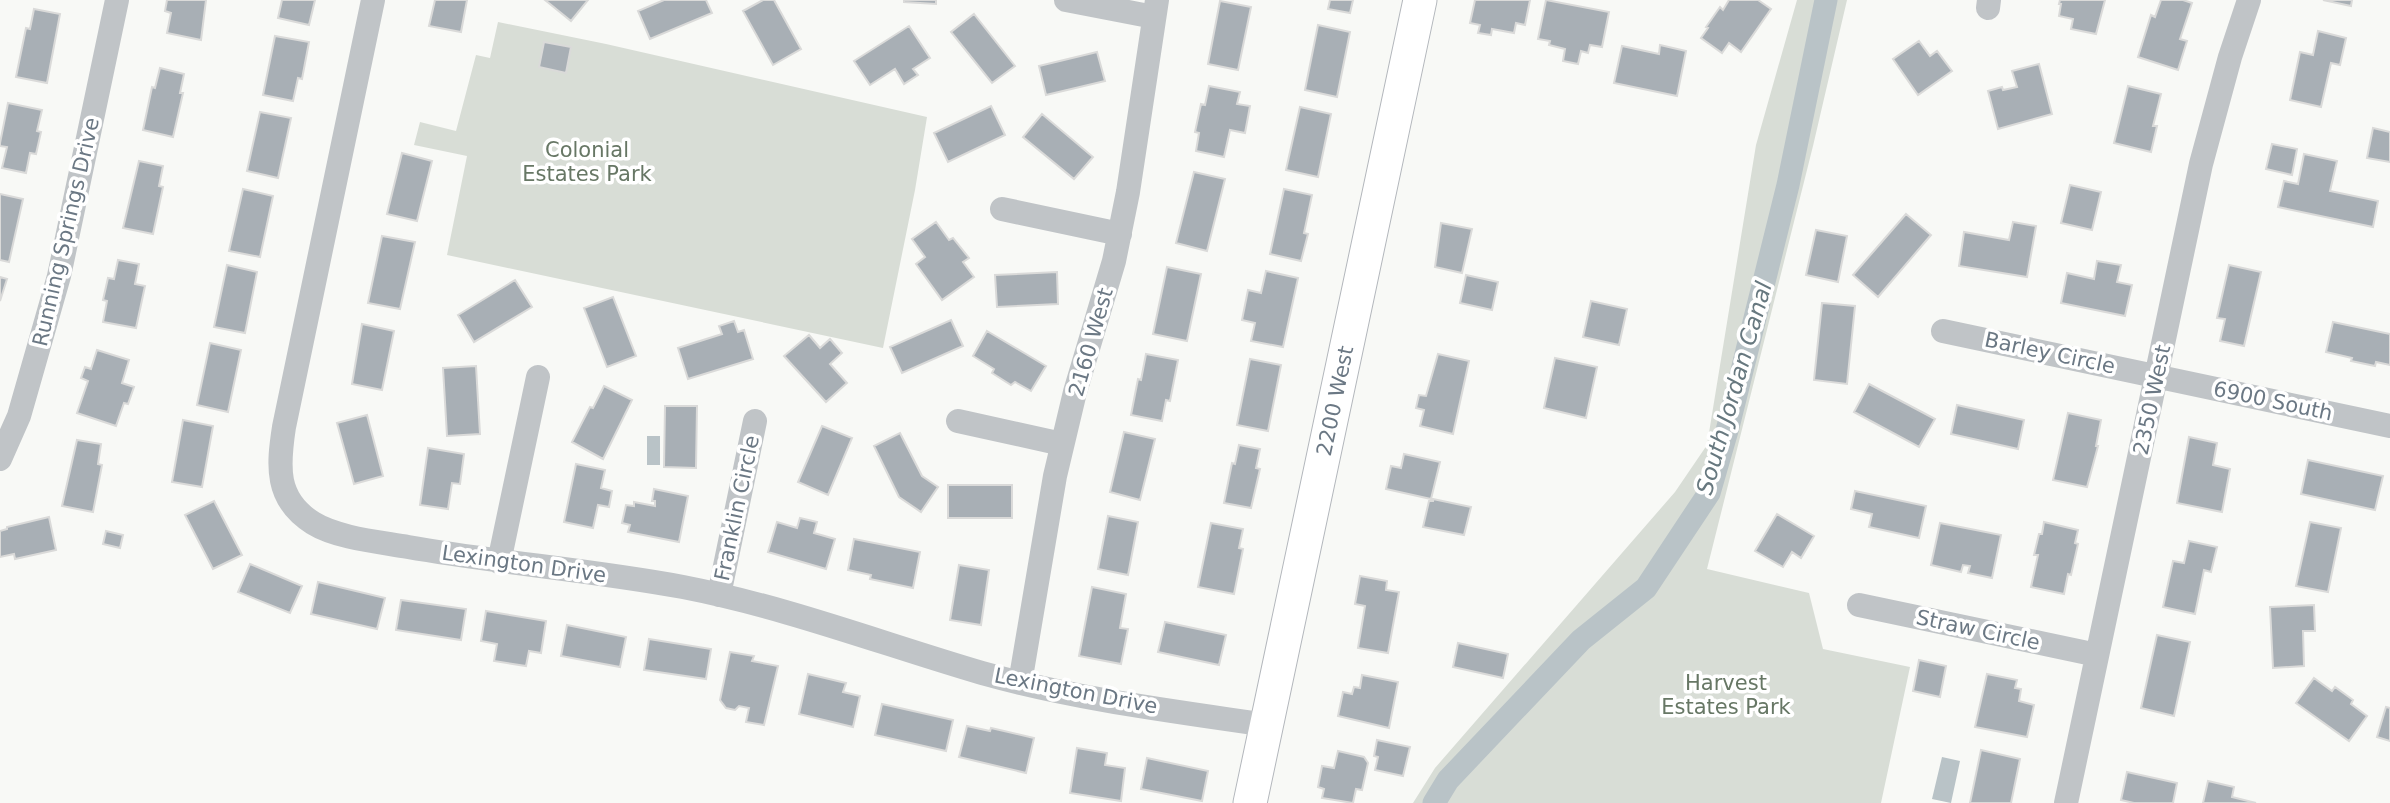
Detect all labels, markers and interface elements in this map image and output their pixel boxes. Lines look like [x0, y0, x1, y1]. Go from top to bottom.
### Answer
street label: Running Springs Drive [28, 115, 104, 349]
park label: Colonial Estates Park [522, 138, 653, 186]
water label: South Jordan Canal [1691, 278, 1777, 497]
street label: 2160 West [1064, 285, 1118, 399]
street label: Barley Circle [1983, 327, 2117, 379]
street label: 2350 West [2129, 343, 2175, 457]
street label: 2200 West [1312, 344, 1358, 458]
street label: 6900 South [2211, 377, 2335, 425]
street label: Franklin Circle [710, 433, 764, 583]
street label: Lexington Drive [440, 541, 608, 587]
street label: Straw Circle [1914, 605, 2042, 655]
street label: Lexington Drive [992, 663, 1160, 719]
park label: Harvest Estates Park [1661, 671, 1792, 719]

